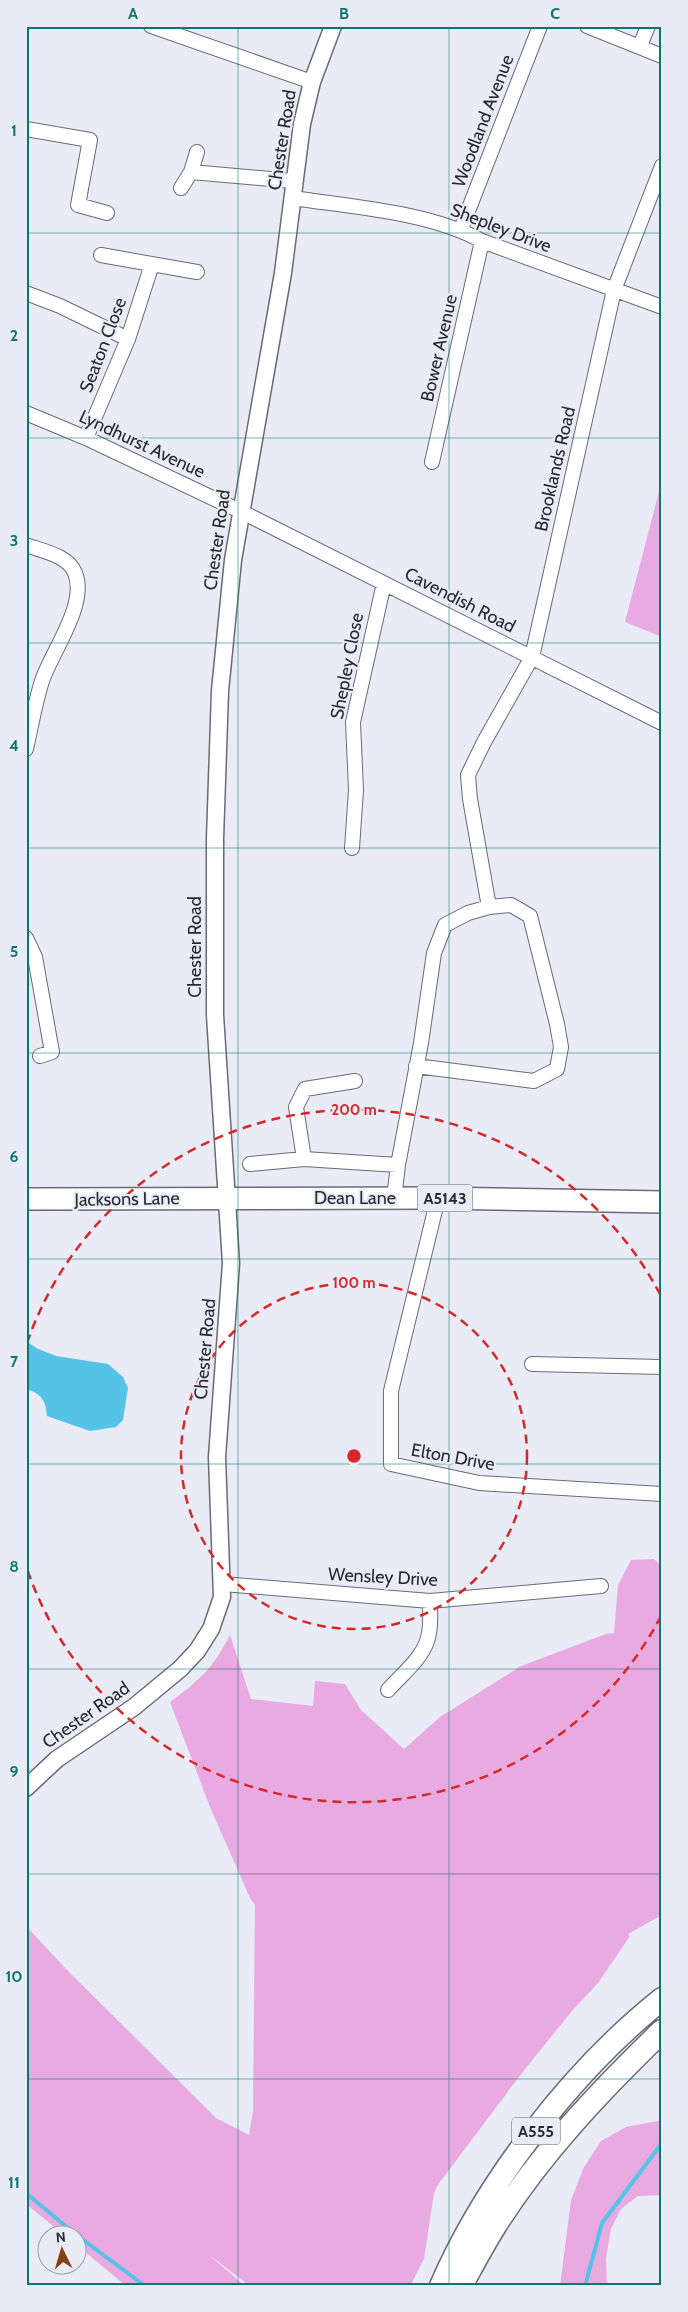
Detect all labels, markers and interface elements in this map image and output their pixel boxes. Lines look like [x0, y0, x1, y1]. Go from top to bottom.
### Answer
text: A [128, 4, 138, 23]
text: B [339, 4, 349, 23]
text: C [550, 4, 560, 23]
street label: Woodland Avenue [448, 52, 518, 190]
street label: Chester Road [263, 88, 301, 192]
text: 1 [11, 121, 17, 140]
street label: Shepley Drive [447, 199, 555, 257]
street label: Bower Avenue [416, 292, 462, 404]
street label: Seaton Close [75, 294, 131, 396]
text: 2 [10, 326, 18, 345]
street label: Brooklands Road [530, 404, 580, 534]
street label: Lyndhurst Avenue [76, 405, 208, 483]
street label: Chester Road [199, 488, 235, 592]
text: 3 [10, 531, 18, 550]
street label: Cavendish Road [401, 563, 519, 637]
street label: Shepley Close [326, 611, 368, 721]
text: 4 [9, 736, 19, 755]
street label: Chester Road [184, 896, 206, 998]
text: 5 [10, 942, 18, 961]
text: 200 m [331, 1101, 377, 1119]
text: 6 [10, 1147, 19, 1166]
road number: A5143 [418, 1184, 472, 1212]
street label: Jacksons Lane [73, 1187, 180, 1211]
street label: Dean Lane [314, 1187, 396, 1209]
text: 100 m [332, 1274, 376, 1292]
street label: Chester Road [190, 1297, 220, 1401]
text: 7 [10, 1352, 19, 1371]
street label: Elton Drive [409, 1439, 497, 1475]
centre of rings [345, 1447, 363, 1465]
text: 8 [9, 1557, 19, 1576]
street label: Wensley Drive [328, 1563, 438, 1591]
street label: Chester Road [38, 1677, 134, 1753]
text: 9 [10, 1762, 19, 1781]
text: 10 [5, 1967, 23, 1986]
road number: A555 [512, 2118, 560, 2144]
text: 11 [8, 2173, 20, 2192]
north arrow [38, 2224, 88, 2274]
text: N [55, 2228, 67, 2246]

